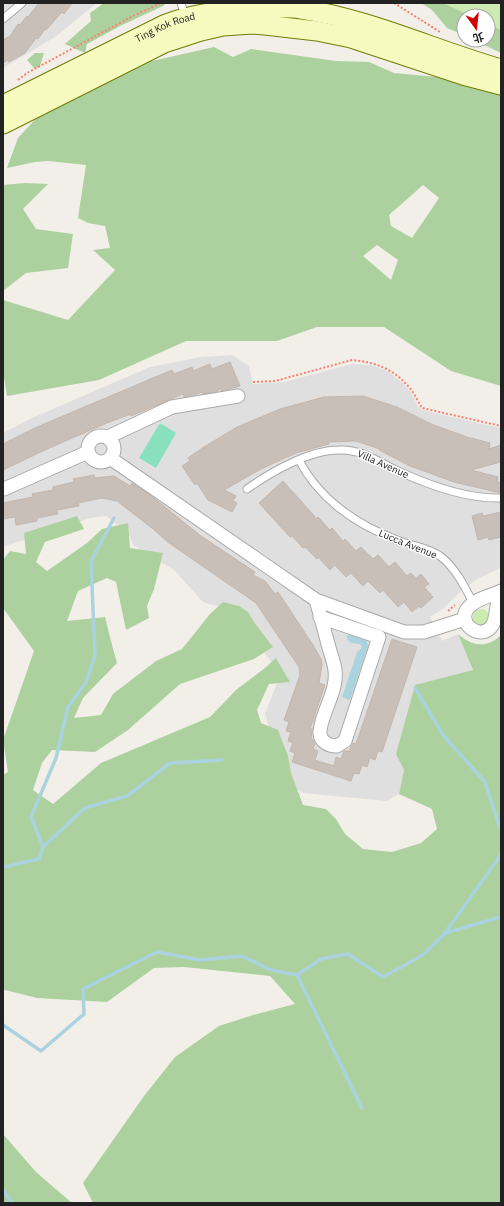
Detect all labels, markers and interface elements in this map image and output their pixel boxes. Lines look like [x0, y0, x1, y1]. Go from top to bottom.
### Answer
north arrow [456, 8, 496, 48]
street label: Ting Kok Road [133, 9, 196, 45]
text: 北 [471, 29, 486, 46]
street label: Villa Avenue [355, 447, 411, 481]
street label: Lucca Avenue [377, 526, 439, 562]

